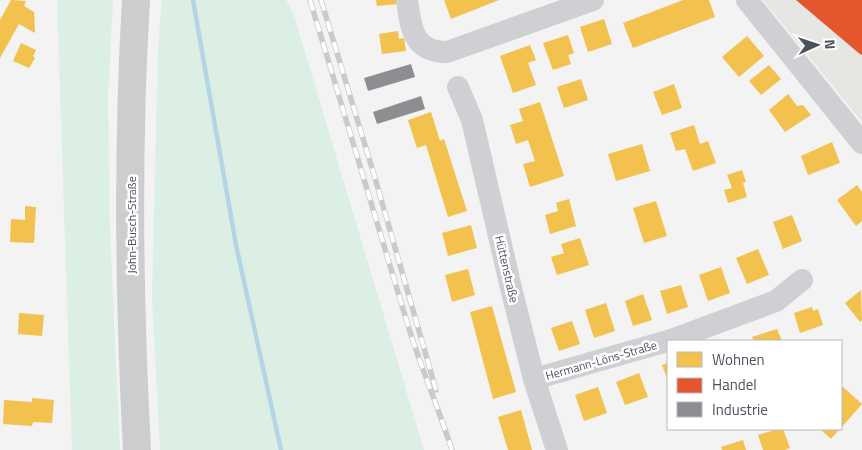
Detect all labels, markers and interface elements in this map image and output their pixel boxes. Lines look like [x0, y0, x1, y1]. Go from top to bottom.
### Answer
north arrow [792, 20, 842, 70]
text: N [820, 39, 841, 50]
street label: John-Busch-Straße [122, 176, 141, 274]
street label: Hüttenstraße [490, 234, 524, 304]
street label: Hermann-Löns-Straße [543, 335, 659, 385]
legend [667, 340, 842, 430]
text: Wohnen [712, 348, 765, 371]
text: Handel [712, 373, 757, 396]
text: Industrie [712, 398, 768, 421]

